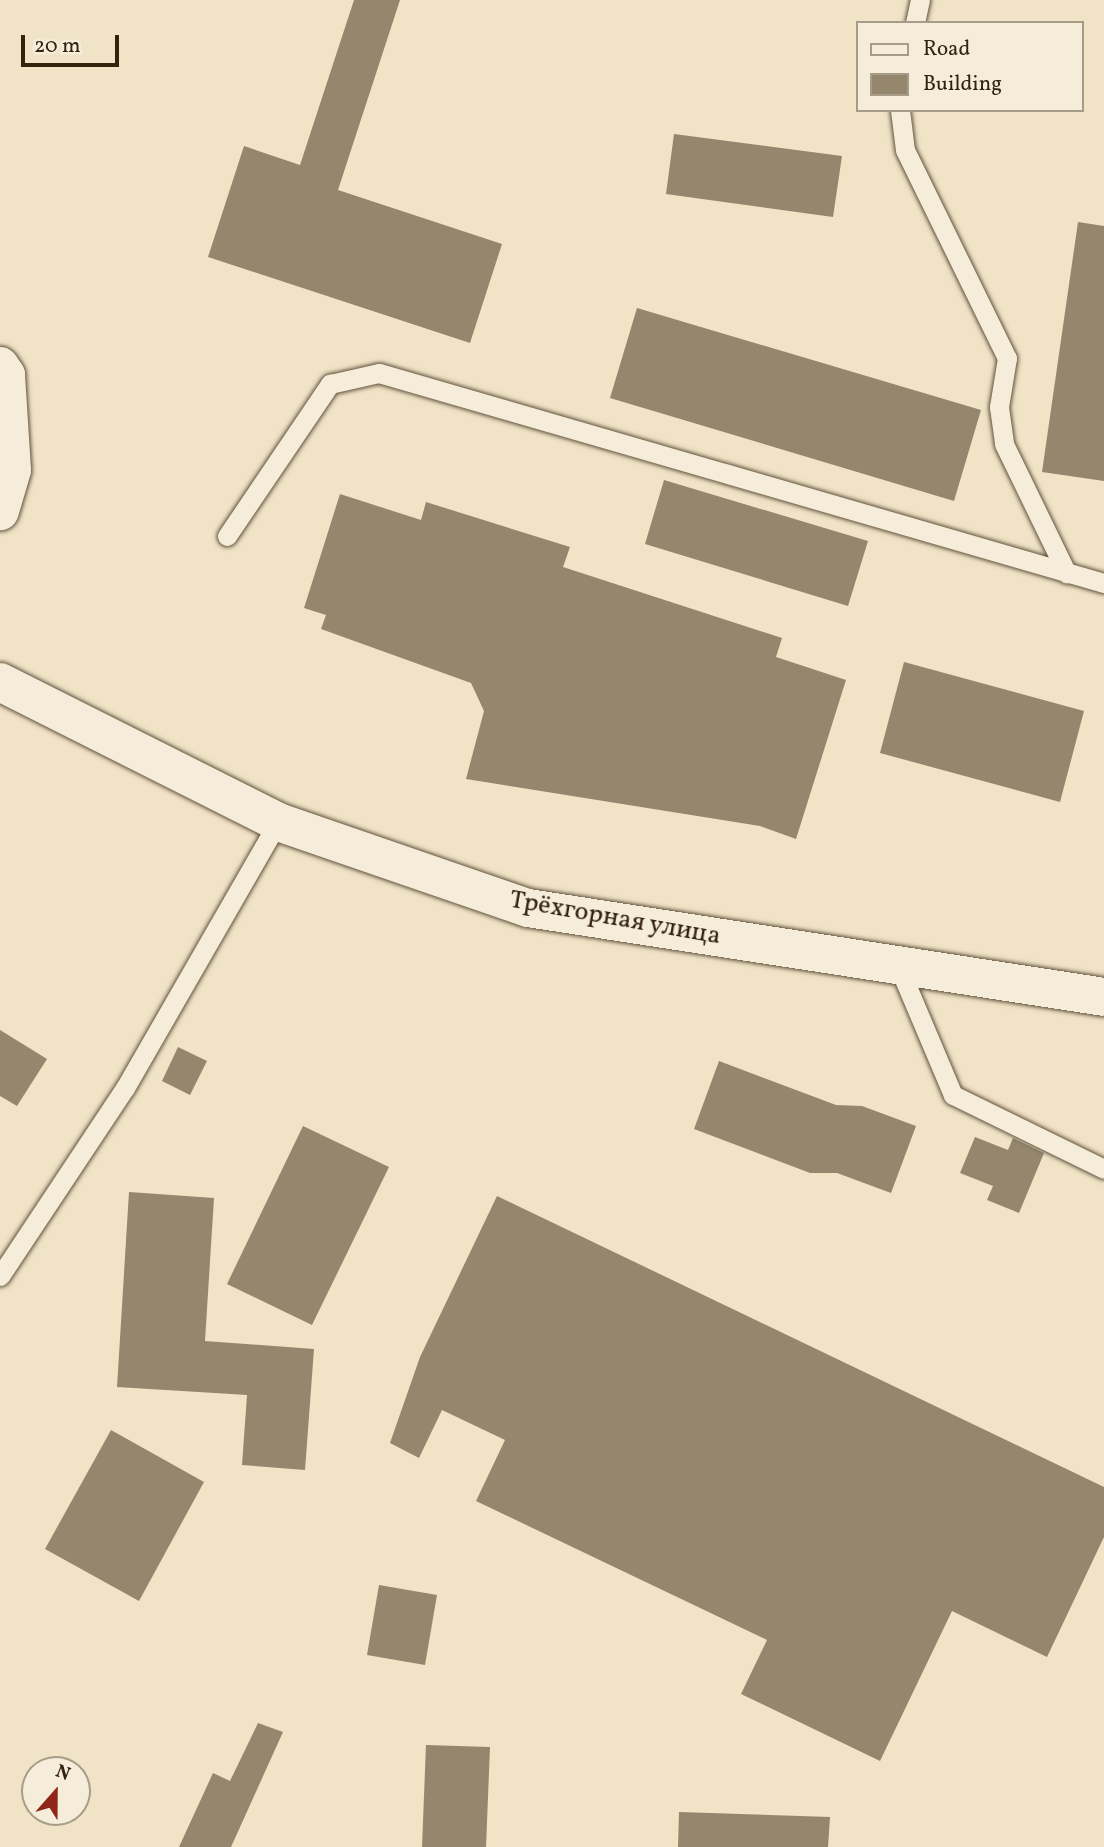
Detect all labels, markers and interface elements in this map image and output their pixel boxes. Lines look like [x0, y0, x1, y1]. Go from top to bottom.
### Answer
scale bar [24, 21, 122, 65]
legend [856, 21, 1083, 112]
text: 20 m [34, 32, 80, 61]
text: Road [923, 35, 970, 64]
text: Building [923, 70, 1002, 99]
street label: Трёхгорная улица [507, 885, 723, 953]
north arrow [21, 1756, 91, 1826]
text: N [52, 1759, 74, 1788]

